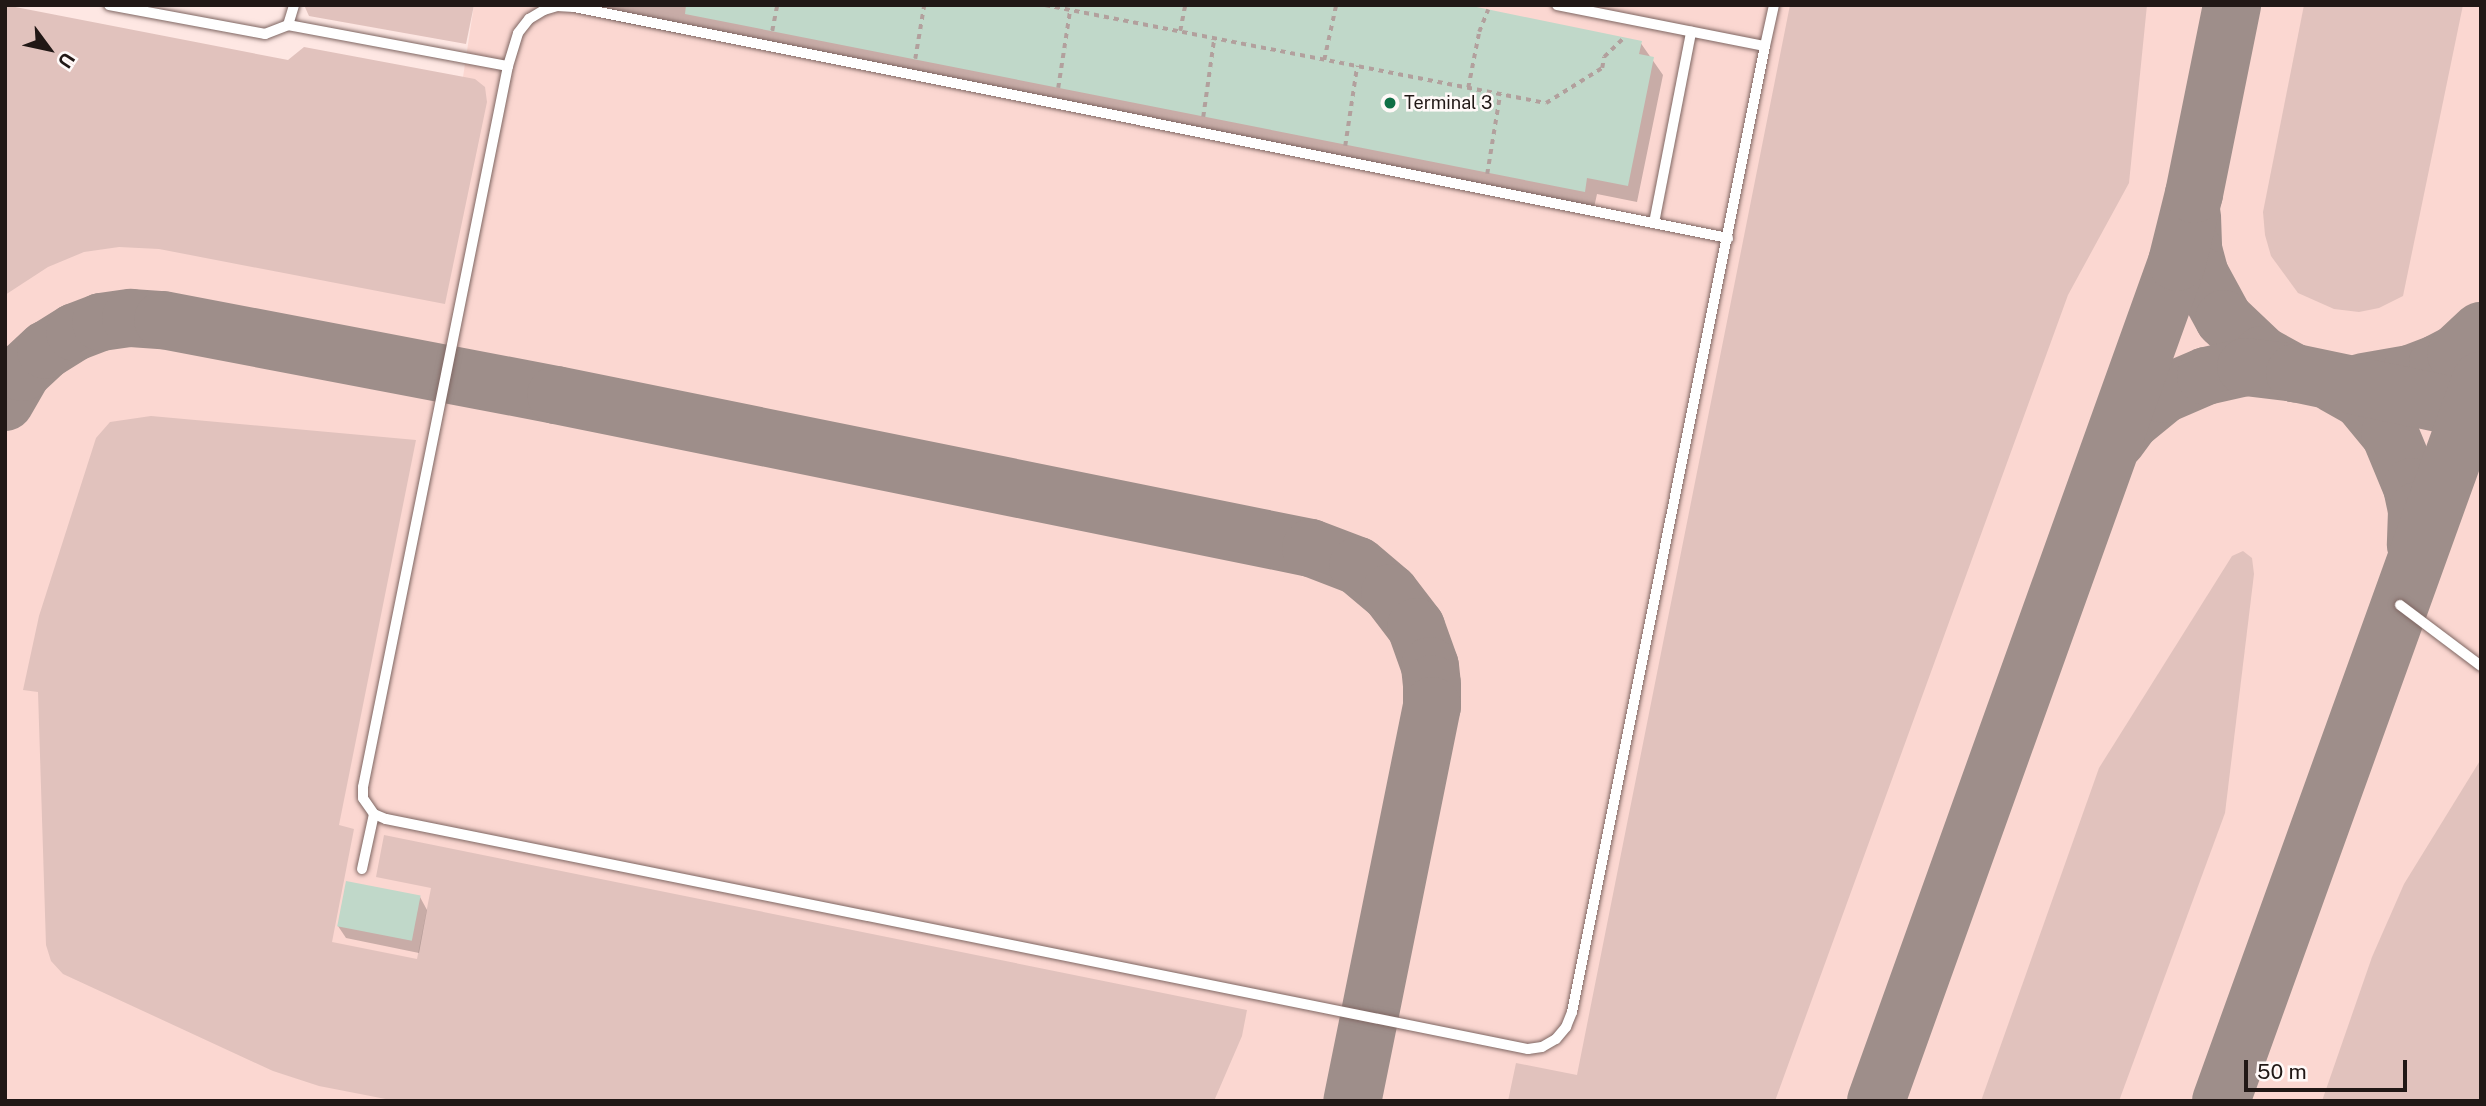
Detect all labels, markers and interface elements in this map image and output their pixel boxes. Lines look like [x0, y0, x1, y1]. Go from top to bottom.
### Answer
north arrow [14, 14, 84, 84]
text: U [54, 49, 80, 72]
place label: Terminal 3 [1404, 92, 1492, 114]
marker: Terminal 3 [1382, 95, 1398, 111]
scale bar [2248, 1046, 2411, 1090]
text: 50 m [2257, 1059, 2307, 1084]

